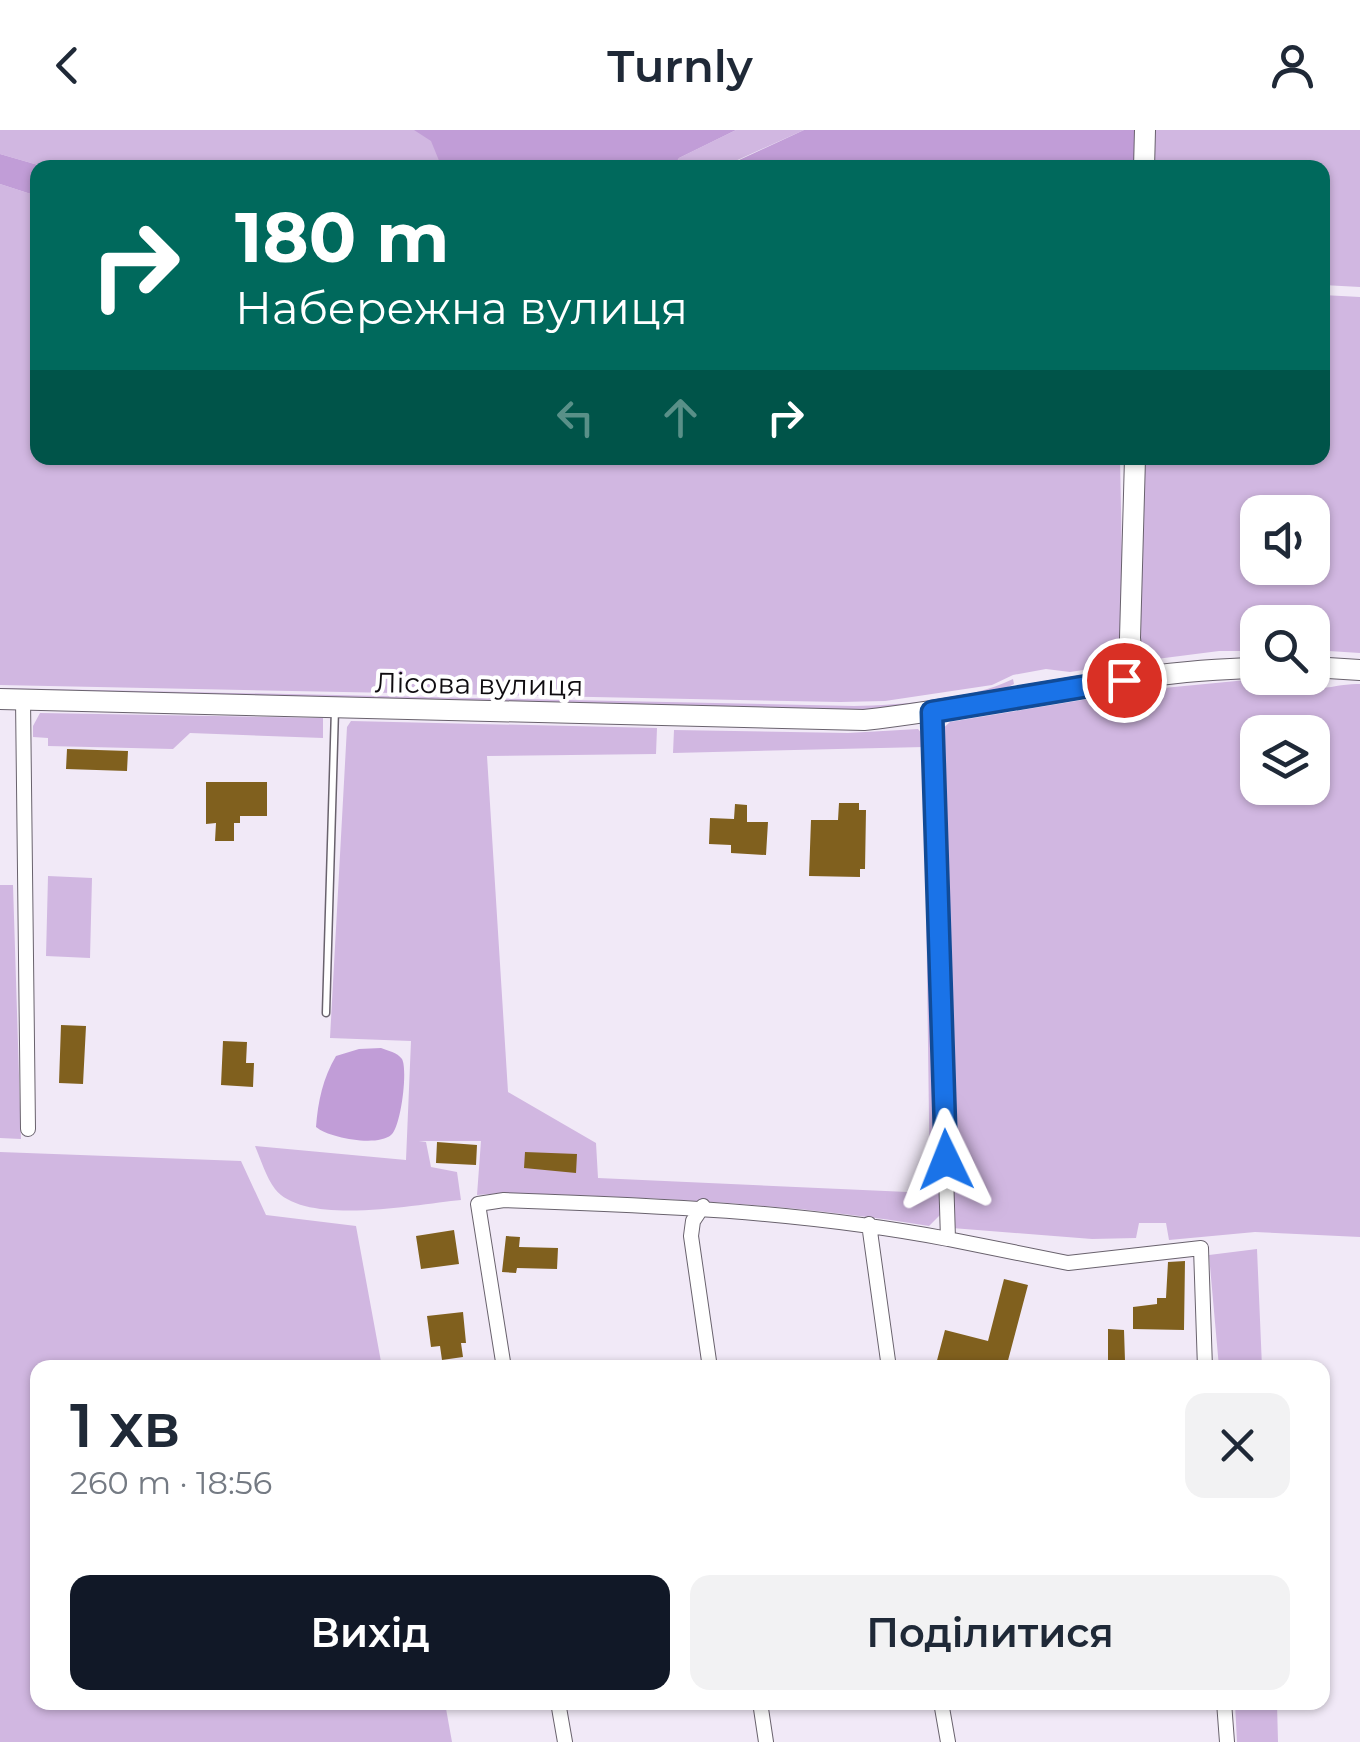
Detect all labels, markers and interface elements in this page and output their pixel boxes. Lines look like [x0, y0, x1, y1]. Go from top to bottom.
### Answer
icon: back [40, 38, 95, 93]
text: Turnly [607, 38, 753, 93]
icon: person [1265, 38, 1320, 93]
text: 180 m [235, 194, 449, 280]
icon: right [70, 200, 200, 330]
text: Набережна вулиця [235, 280, 688, 335]
icon: left [548, 390, 603, 445]
icon: ahead [653, 390, 708, 445]
icon: right [758, 390, 813, 445]
map controls [1240, 495, 1330, 805]
button: sound [1240, 495, 1330, 585]
button: search [1240, 605, 1330, 695]
pin [1082, 638, 1167, 723]
icon: arrive [1097, 653, 1152, 708]
street label: Лісова вулиця [374, 665, 584, 703]
button: layers [1240, 715, 1330, 805]
position arrow [894, 1108, 998, 1212]
text: 1 хв [70, 1389, 180, 1462]
button: close [1185, 1393, 1290, 1498]
text: 260 m · 18:56 [70, 1463, 272, 1502]
button: Вихід [70, 1575, 670, 1690]
button: Поділитися [690, 1575, 1290, 1690]

